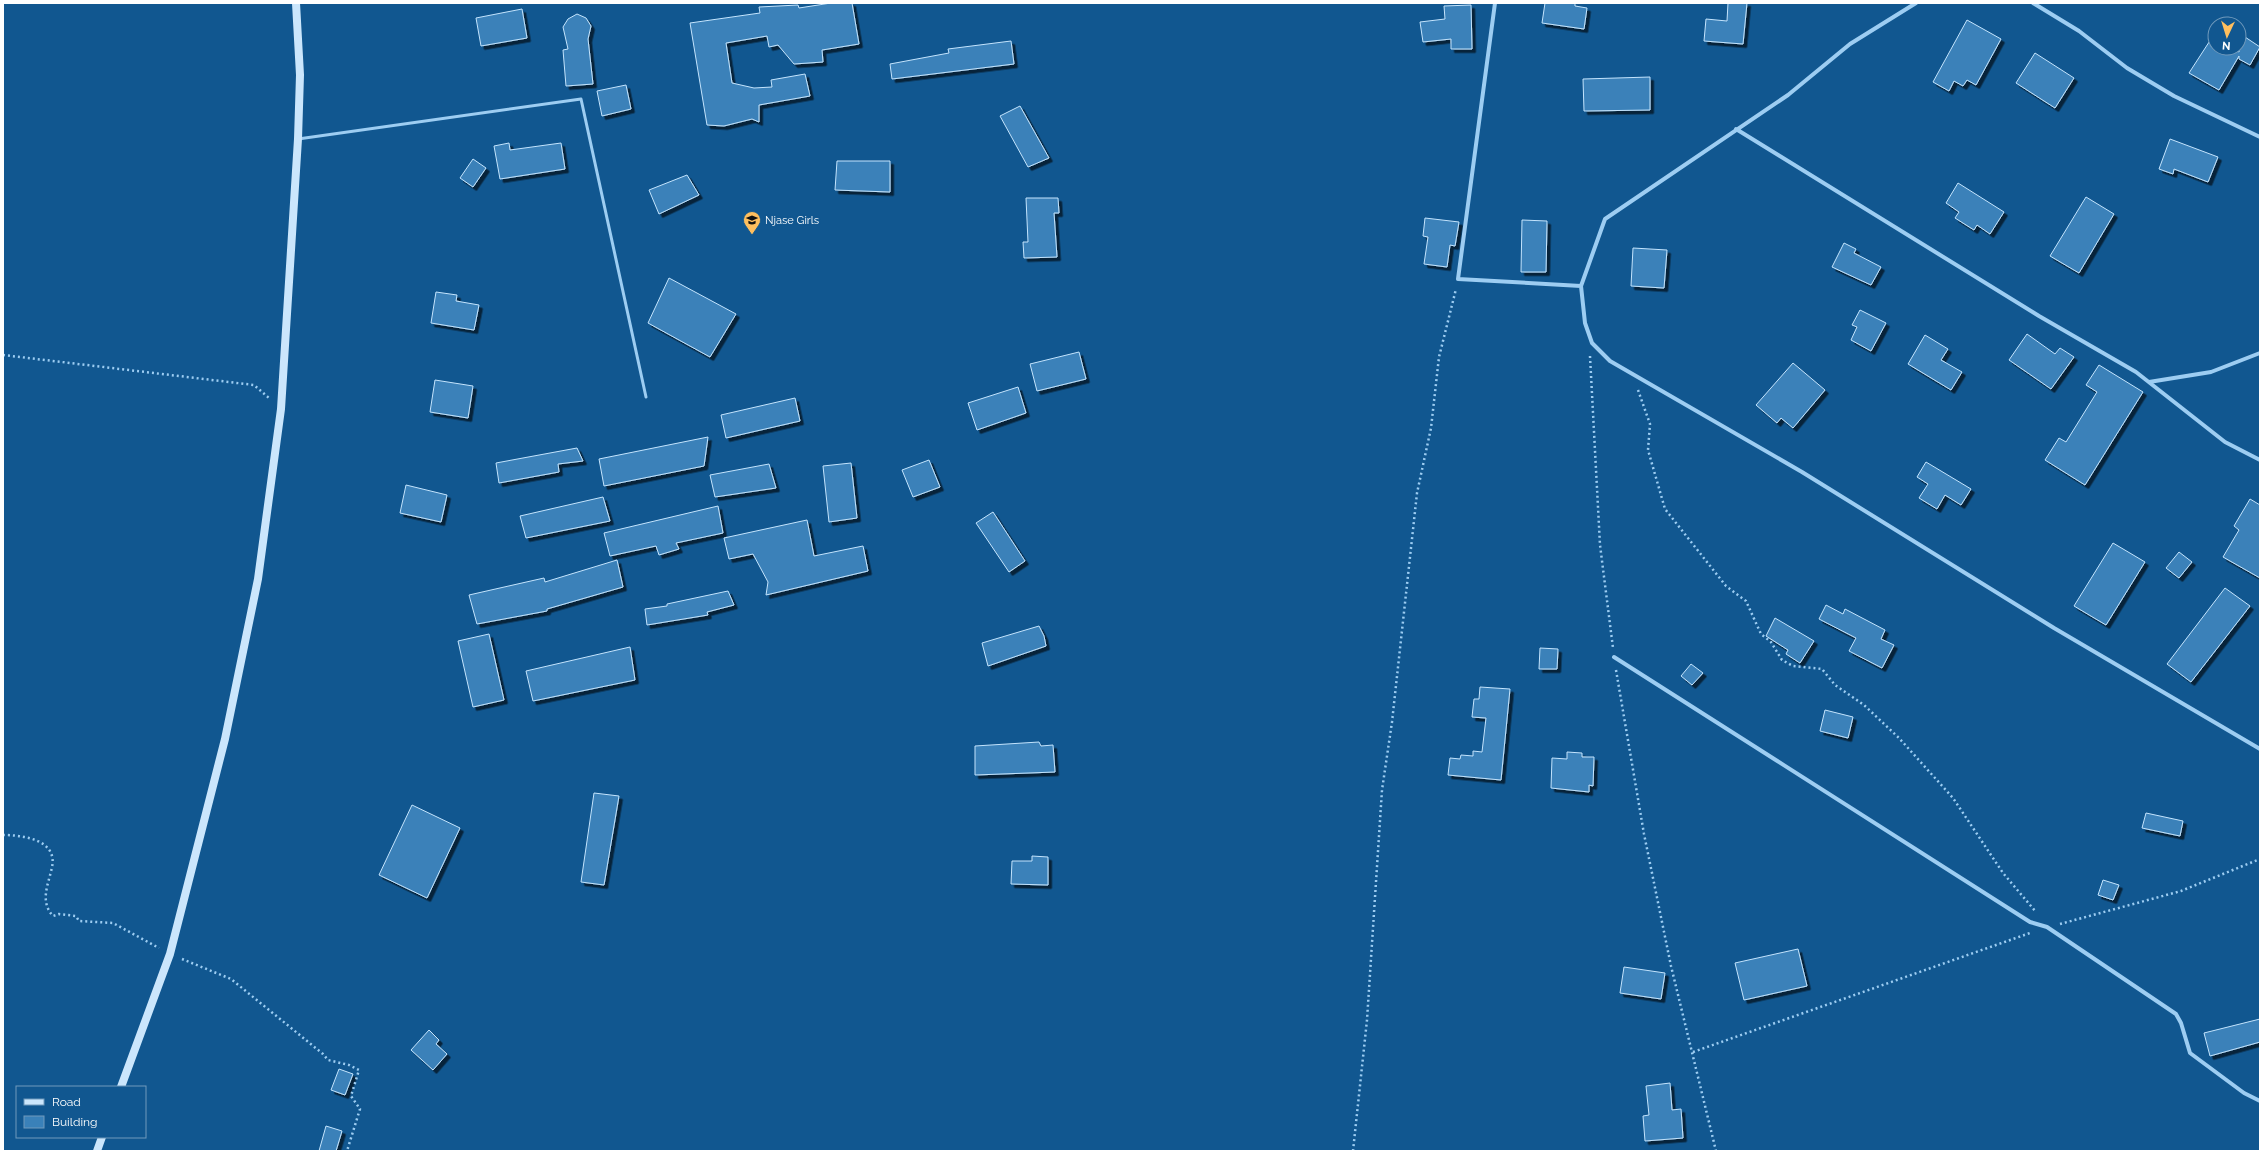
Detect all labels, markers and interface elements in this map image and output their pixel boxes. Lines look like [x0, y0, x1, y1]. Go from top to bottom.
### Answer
north arrow [2207, 16, 2247, 56]
text: N [2222, 39, 2231, 52]
school or university icon: Njase Girls [742, 210, 762, 235]
place label: Njase Girls [765, 214, 819, 227]
legend [16, 1086, 146, 1138]
text: Road [52, 1095, 81, 1109]
text: Building [52, 1115, 98, 1129]

